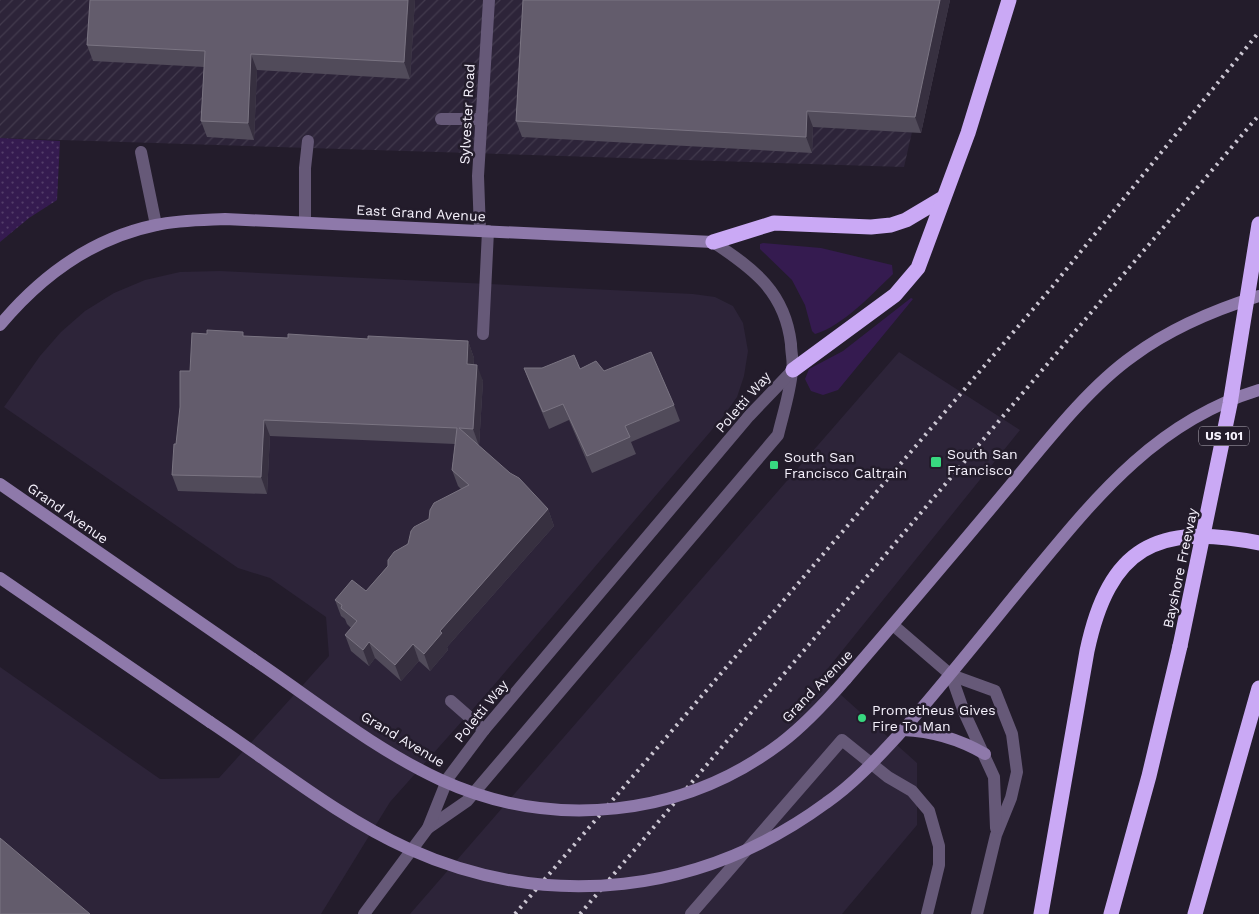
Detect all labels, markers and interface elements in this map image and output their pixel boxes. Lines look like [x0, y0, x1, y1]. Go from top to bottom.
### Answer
street label: Sylvester Road [456, 63, 478, 165]
street label: East Grand Avenue [356, 202, 486, 224]
street label: Poletti Way [712, 368, 774, 436]
road number: US 101 [1199, 426, 1249, 446]
place label: South San Francisco [947, 446, 1018, 478]
place label: South San Francisco Caltrain [784, 449, 907, 481]
marker: South San Francisco [929, 455, 943, 469]
marker: South San Francisco Caltrain [768, 459, 780, 471]
street label: Grand Avenue [25, 479, 111, 547]
street label: Bayshore Freeway [1159, 506, 1201, 629]
street label: Grand Avenue [778, 646, 856, 726]
street label: Poletti Way [451, 676, 511, 745]
place label: Prometheus Gives Fire To Man [872, 702, 996, 734]
street label: Grand Avenue [358, 708, 448, 770]
marker: Prometheus Gives Fire To Man [856, 712, 868, 724]

